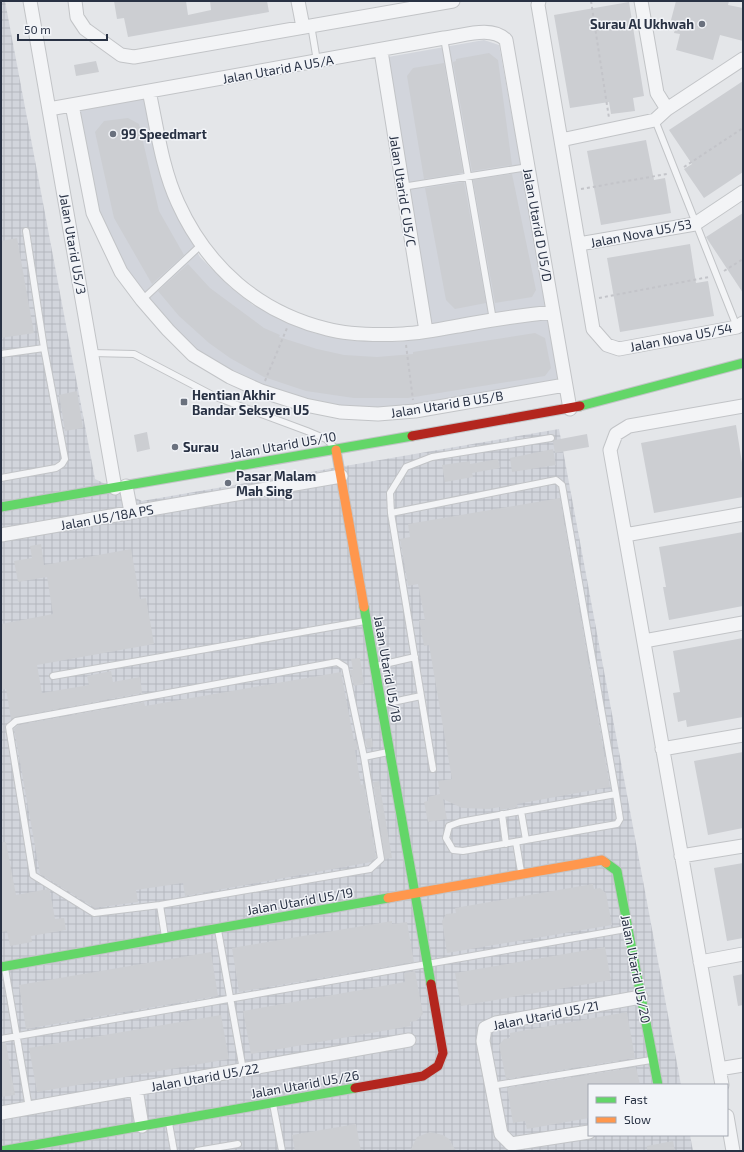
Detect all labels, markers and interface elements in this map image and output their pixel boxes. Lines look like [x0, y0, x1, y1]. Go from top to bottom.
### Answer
scale bar [18, 16, 107, 42]
place label: Surau Al Ukhwah [590, 16, 694, 32]
marker: Surau Al Ukhwah [697, 19, 707, 29]
text: 50 m [24, 22, 51, 36]
street label: Jalan Utarid A U5/A [221, 51, 335, 87]
place label: 99 Speedmart [121, 126, 207, 142]
marker: 99 Speedmart [108, 129, 118, 139]
street label: Jalan Utarid C U5/C [386, 134, 420, 248]
street label: Jalan Utarid D U5/D [520, 167, 556, 283]
street label: Jalan Utarid U5/3 [56, 192, 90, 296]
street label: Jalan Nova U5/53 [589, 215, 693, 251]
street label: Jalan Nova U5/54 [629, 319, 733, 355]
place label: Hentian Akhir Bandar Seksyen U5 [192, 387, 309, 418]
street label: Jalan Utarid B U5/B [389, 387, 505, 421]
marker: Hentian Akhir Bandar Seksyen U5 [179, 397, 189, 407]
street label: Jalan Utarid U5/10 [228, 428, 338, 462]
place label: Surau [183, 439, 219, 455]
marker: Surau [170, 442, 180, 452]
place label: Pasar Malam Mah Sing [236, 468, 316, 499]
marker: Pasar Malam Mah Sing [223, 478, 233, 488]
street label: Jalan U5/18A PS [59, 501, 155, 533]
street label: Jalan Utarid U5/18 [371, 614, 405, 724]
street label: Jalan Utarid U5/19 [246, 884, 354, 918]
street label: Jalan Utarid U5/20 [618, 913, 654, 1025]
street label: Jalan Utarid U5/21 [492, 997, 600, 1033]
street label: Jalan Utarid U5/22 [150, 1060, 260, 1094]
street label: Jalan Utarid U5/26 [250, 1067, 360, 1101]
legend [588, 1084, 728, 1136]
text: Fast [624, 1092, 648, 1106]
text: Slow [624, 1112, 651, 1126]

